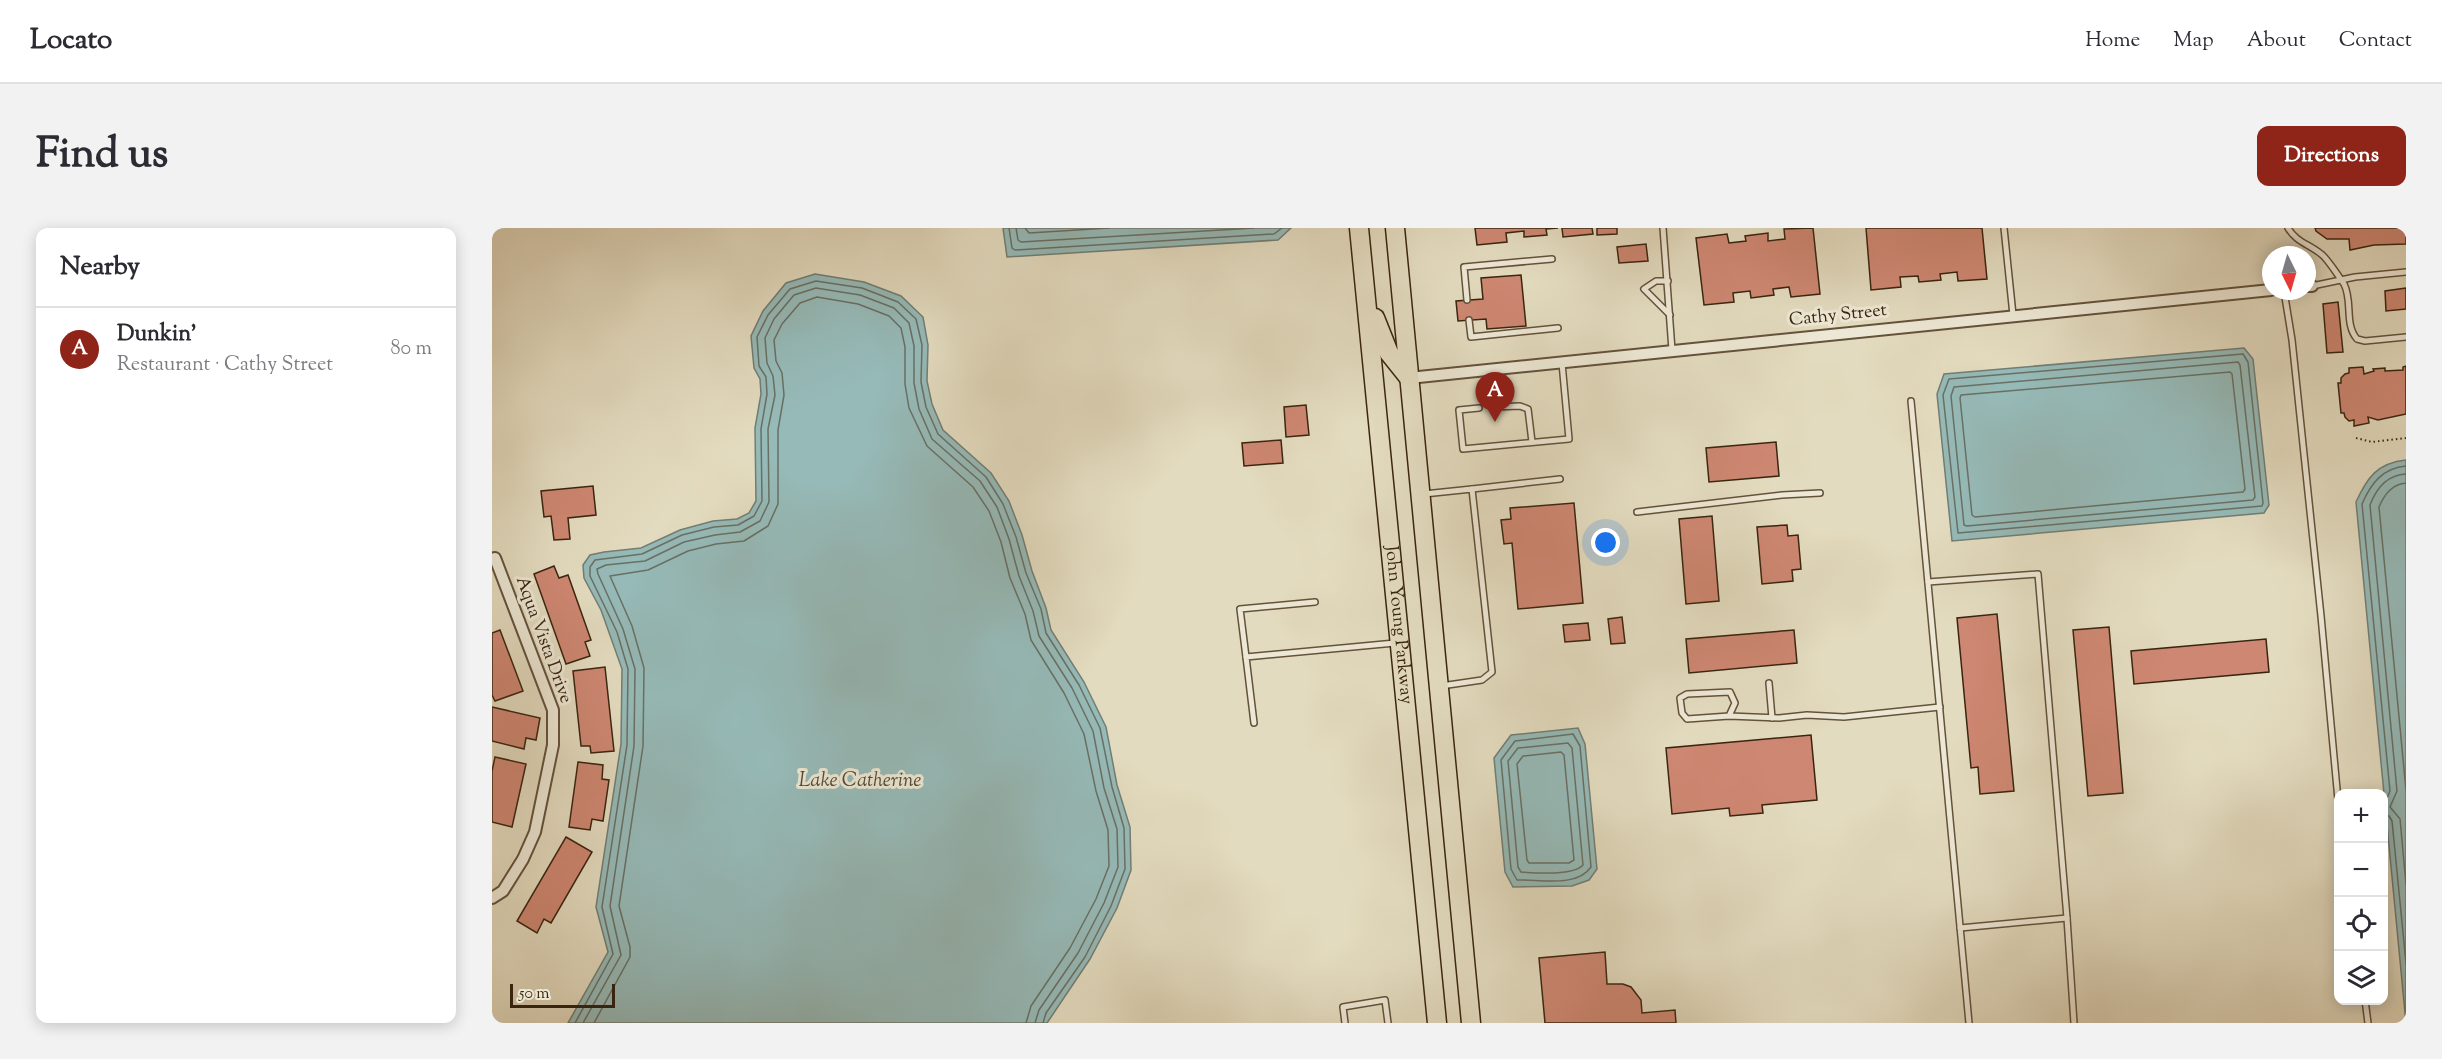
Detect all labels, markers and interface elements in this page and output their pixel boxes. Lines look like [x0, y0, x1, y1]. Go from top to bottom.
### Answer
text: Locato [30, 21, 112, 61]
text: Home [2085, 26, 2140, 56]
text: Map [2173, 26, 2214, 56]
text: About [2247, 26, 2306, 56]
text: Contact [2339, 26, 2412, 56]
text: Find us [36, 126, 168, 186]
button: Directions [2257, 126, 2406, 186]
north arrow [2262, 246, 2316, 300]
text: Nearby [60, 249, 140, 286]
street label: Cathy Street [1788, 298, 1888, 334]
text: Dunkin' [117, 319, 197, 351]
text: A [71, 335, 88, 364]
text: 80 m [391, 335, 432, 364]
text: Restaurant · Cathy Street [117, 351, 333, 380]
pin: A [1476, 372, 1514, 422]
your location [1591, 528, 1620, 557]
street label: John Young Parkway [1377, 544, 1419, 706]
street label: Aqua Vista Drive [508, 573, 578, 707]
water label: Lake Catherine [799, 767, 921, 796]
map controls [2334, 789, 2388, 1005]
button: + [2334, 789, 2388, 843]
button: − [2334, 843, 2388, 897]
button: locate [2334, 897, 2388, 951]
button: layers [2334, 951, 2388, 1005]
scale bar [510, 981, 615, 1008]
text: 50 m [519, 983, 550, 1006]

